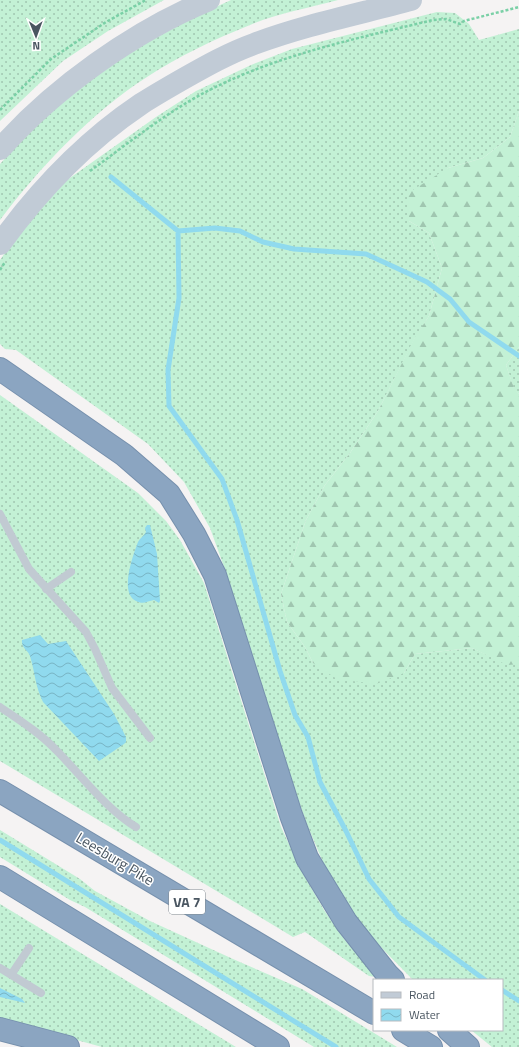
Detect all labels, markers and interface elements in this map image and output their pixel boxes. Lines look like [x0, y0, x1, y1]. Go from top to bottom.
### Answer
north arrow [16, 16, 56, 56]
text: N [32, 38, 40, 54]
street label: Leesburg Pike [72, 826, 159, 891]
road number: VA 7 [169, 890, 205, 914]
legend [373, 979, 503, 1031]
text: Road [409, 985, 435, 1004]
text: Water [409, 1005, 440, 1024]

